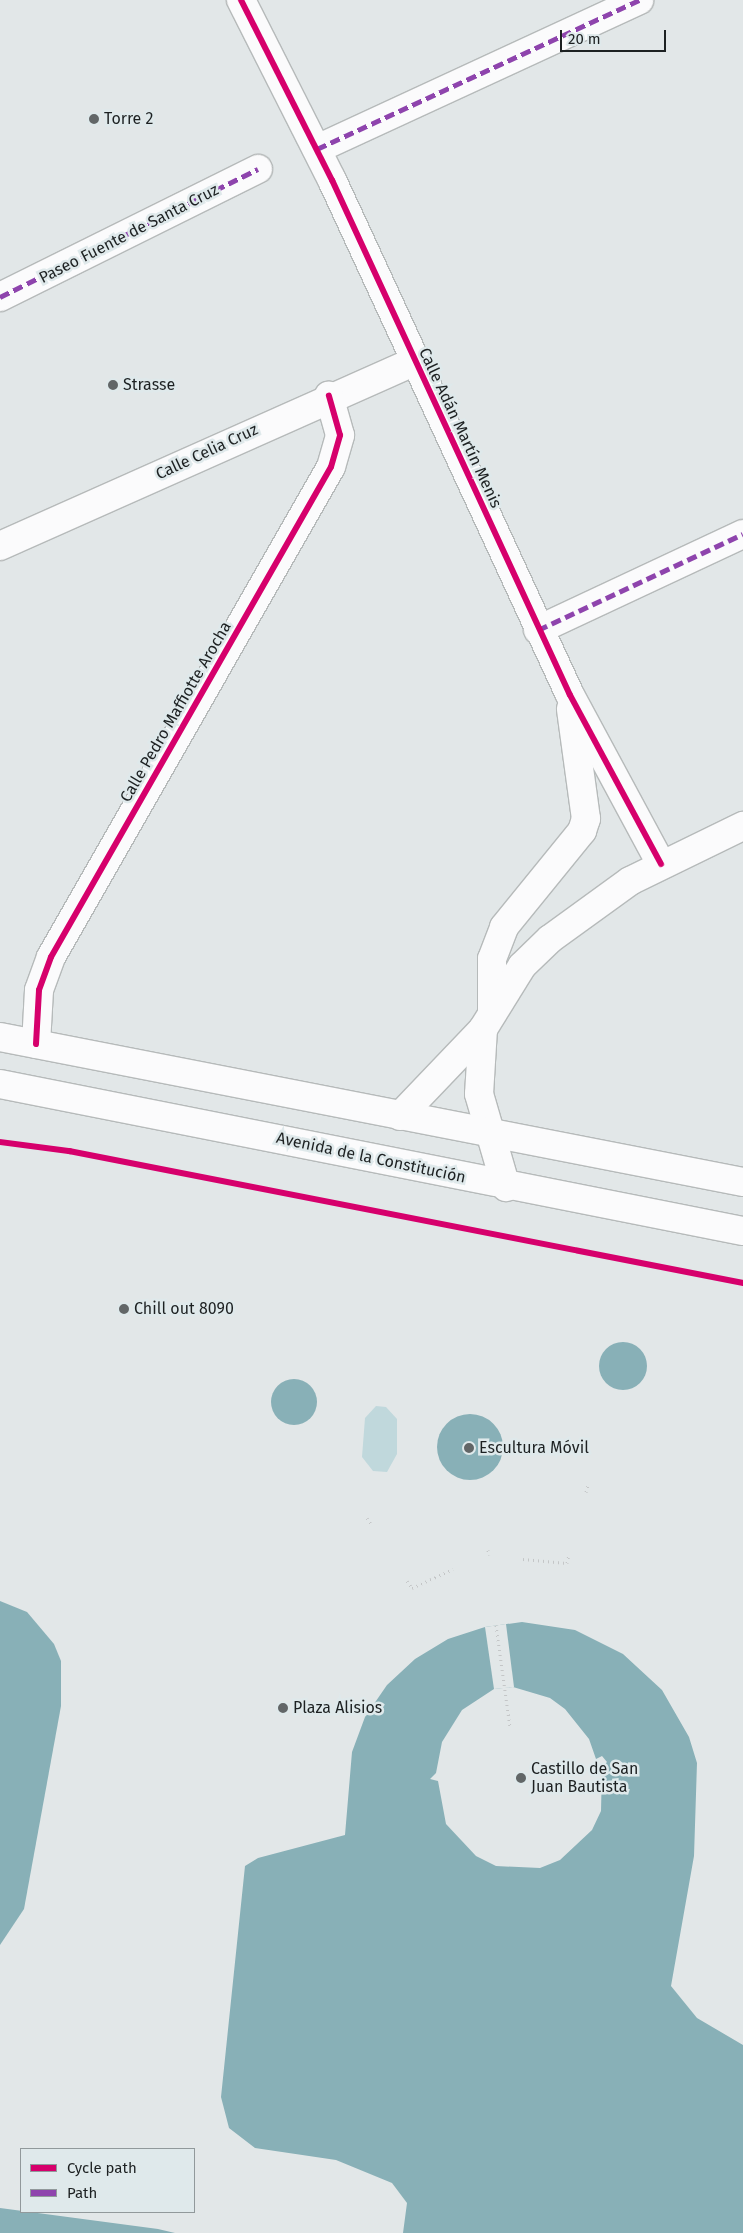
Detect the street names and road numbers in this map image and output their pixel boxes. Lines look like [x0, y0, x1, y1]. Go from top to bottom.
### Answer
street label: Paseo Fuente de Santa Cruz [36, 180, 222, 288]
street label: Calle Adán Martín Menis [414, 345, 506, 511]
street label: Calle Celia Cruz [153, 420, 261, 484]
street label: Calle Pedro Maffiotte Arocha [116, 618, 236, 806]
street label: Avenida de la Constitución [274, 1129, 468, 1187]

